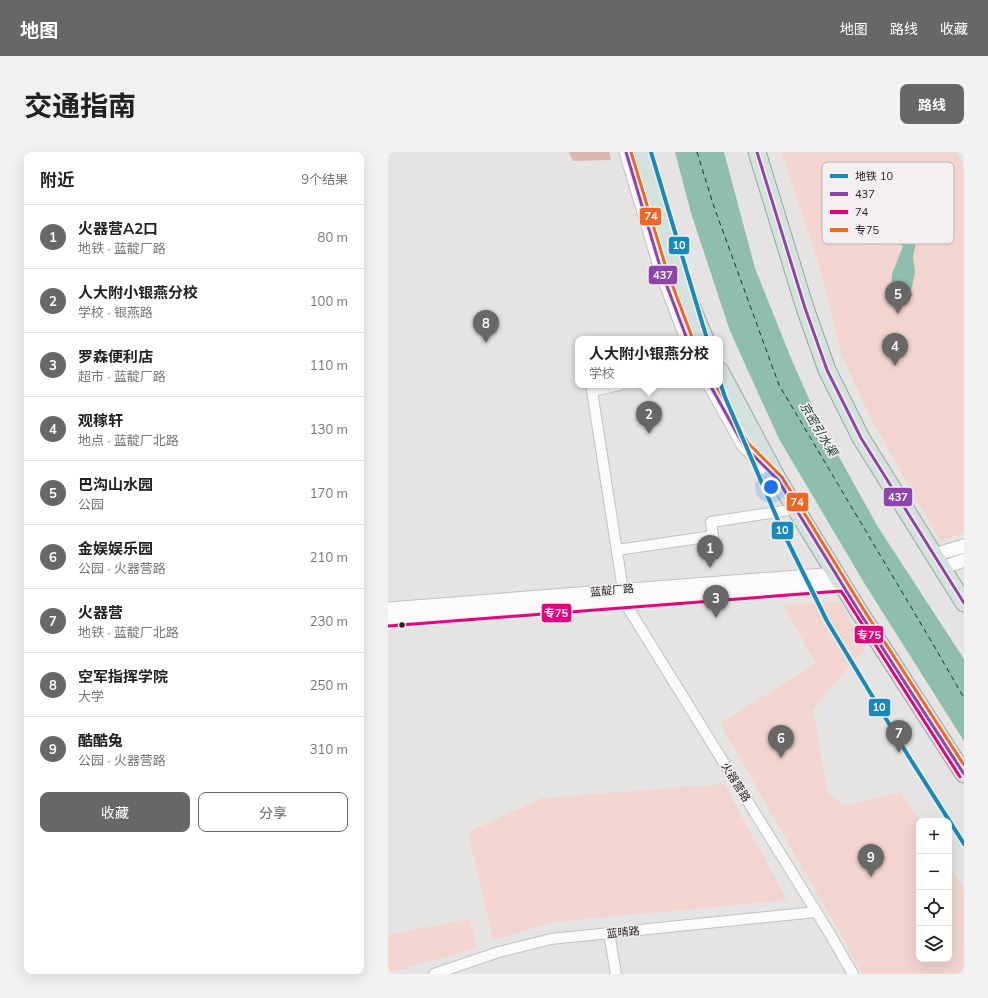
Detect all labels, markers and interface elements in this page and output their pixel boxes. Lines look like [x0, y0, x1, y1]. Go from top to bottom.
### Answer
text: 地图 [20, 18, 58, 42]
text: 地图 [840, 20, 868, 38]
text: 路线 [890, 20, 918, 38]
text: 收藏 [940, 20, 968, 38]
button: 路线 [900, 84, 964, 124]
text: 交通指南 [24, 88, 136, 123]
legend [822, 162, 954, 244]
text: 附近 [40, 169, 74, 190]
text: 地铁 10 [855, 169, 893, 183]
text: 9个结果 [301, 171, 348, 187]
text: 437 [855, 187, 875, 201]
text: 74 [855, 205, 869, 219]
line badge: 74 [639, 207, 662, 226]
text: 74 [644, 209, 658, 223]
text: 火器营A2口 [78, 219, 158, 238]
text: 专75 [855, 223, 880, 237]
text: 1 [49, 229, 57, 245]
text: 80 m [318, 229, 348, 245]
line badge: 10 [668, 236, 690, 255]
text: 10 [672, 238, 686, 252]
text: 地铁 · 蓝靛厂路 [78, 240, 166, 256]
line badge: 437 [648, 265, 678, 285]
text: 437 [653, 268, 673, 282]
pin: 5 [885, 281, 911, 314]
text: 人大附小银燕分校 [78, 283, 198, 302]
text: 2 [49, 293, 57, 309]
text: 100 m [310, 293, 348, 309]
text: 学校 · 银燕路 [78, 304, 153, 320]
pin: 8 [473, 310, 499, 343]
pin: 4 [882, 333, 908, 366]
popup [575, 336, 723, 388]
text: 人大附小银燕分校 [589, 344, 709, 363]
text: 罗森便利店 [78, 347, 153, 366]
text: 3 [49, 357, 57, 373]
text: 110 m [310, 357, 348, 373]
text: 学校 [589, 365, 615, 381]
text: 超市 · 蓝靛厂路 [78, 368, 166, 384]
water label: 京密引水渠 [797, 399, 842, 460]
pin: 2 [636, 401, 662, 434]
text: 观稼轩 [78, 411, 123, 430]
text: 4 [49, 421, 57, 437]
text: 130 m [310, 421, 348, 437]
text: 地点 · 蓝靛厂北路 [78, 432, 179, 448]
text: 巴沟山水园 [78, 475, 153, 494]
your location [761, 477, 781, 497]
text: 5 [49, 485, 57, 501]
text: 170 m [310, 485, 348, 501]
line badge: 437 [883, 487, 913, 507]
text: 437 [888, 490, 908, 504]
line badge: 74 [786, 492, 809, 512]
text: 74 [790, 495, 804, 509]
text: 公园 [78, 496, 104, 512]
line badge: 10 [771, 521, 794, 540]
text: 10 [775, 523, 789, 537]
pin: 1 [697, 535, 723, 568]
text: 金娱娱乐园 [78, 539, 153, 558]
text: 6 [49, 549, 57, 565]
text: 210 m [310, 549, 348, 565]
text: 公园 · 火器营路 [78, 560, 166, 576]
street label: 蓝靛厂路 [589, 581, 635, 599]
pin: 3 [703, 585, 729, 618]
text: 火器营 [78, 603, 123, 622]
line badge: 专75 [541, 603, 572, 623]
text: 专75 [544, 606, 568, 620]
text: 7 [49, 613, 57, 629]
text: 230 m [310, 613, 348, 629]
unlabelled marker [397, 620, 407, 630]
text: 地铁 · 蓝靛厂北路 [78, 624, 179, 640]
line badge: 专75 [854, 625, 884, 644]
text: 专75 [857, 628, 881, 642]
text: 空军指挥学院 [78, 667, 168, 686]
text: 8 [49, 677, 57, 693]
text: 250 m [310, 677, 348, 693]
text: 大学 [78, 688, 104, 704]
line badge: 10 [868, 698, 891, 717]
text: 10 [872, 700, 886, 714]
pin: 7 [886, 720, 912, 753]
pin: 6 [768, 725, 794, 758]
text: 酷酷兔 [78, 731, 123, 750]
text: 9 [49, 741, 57, 757]
text: 310 m [310, 741, 348, 757]
text: 公园 · 火器营路 [78, 752, 166, 768]
street label: 火器营路 [718, 760, 754, 804]
button: 收藏 [40, 792, 190, 832]
button: 分享 [198, 792, 348, 832]
map controls [916, 818, 952, 962]
button: + [916, 818, 952, 854]
pin: 9 [858, 844, 884, 877]
button: − [916, 854, 952, 890]
button: locate [916, 890, 952, 926]
street label: 蓝晴路 [606, 923, 640, 941]
button: layers [916, 926, 952, 962]

